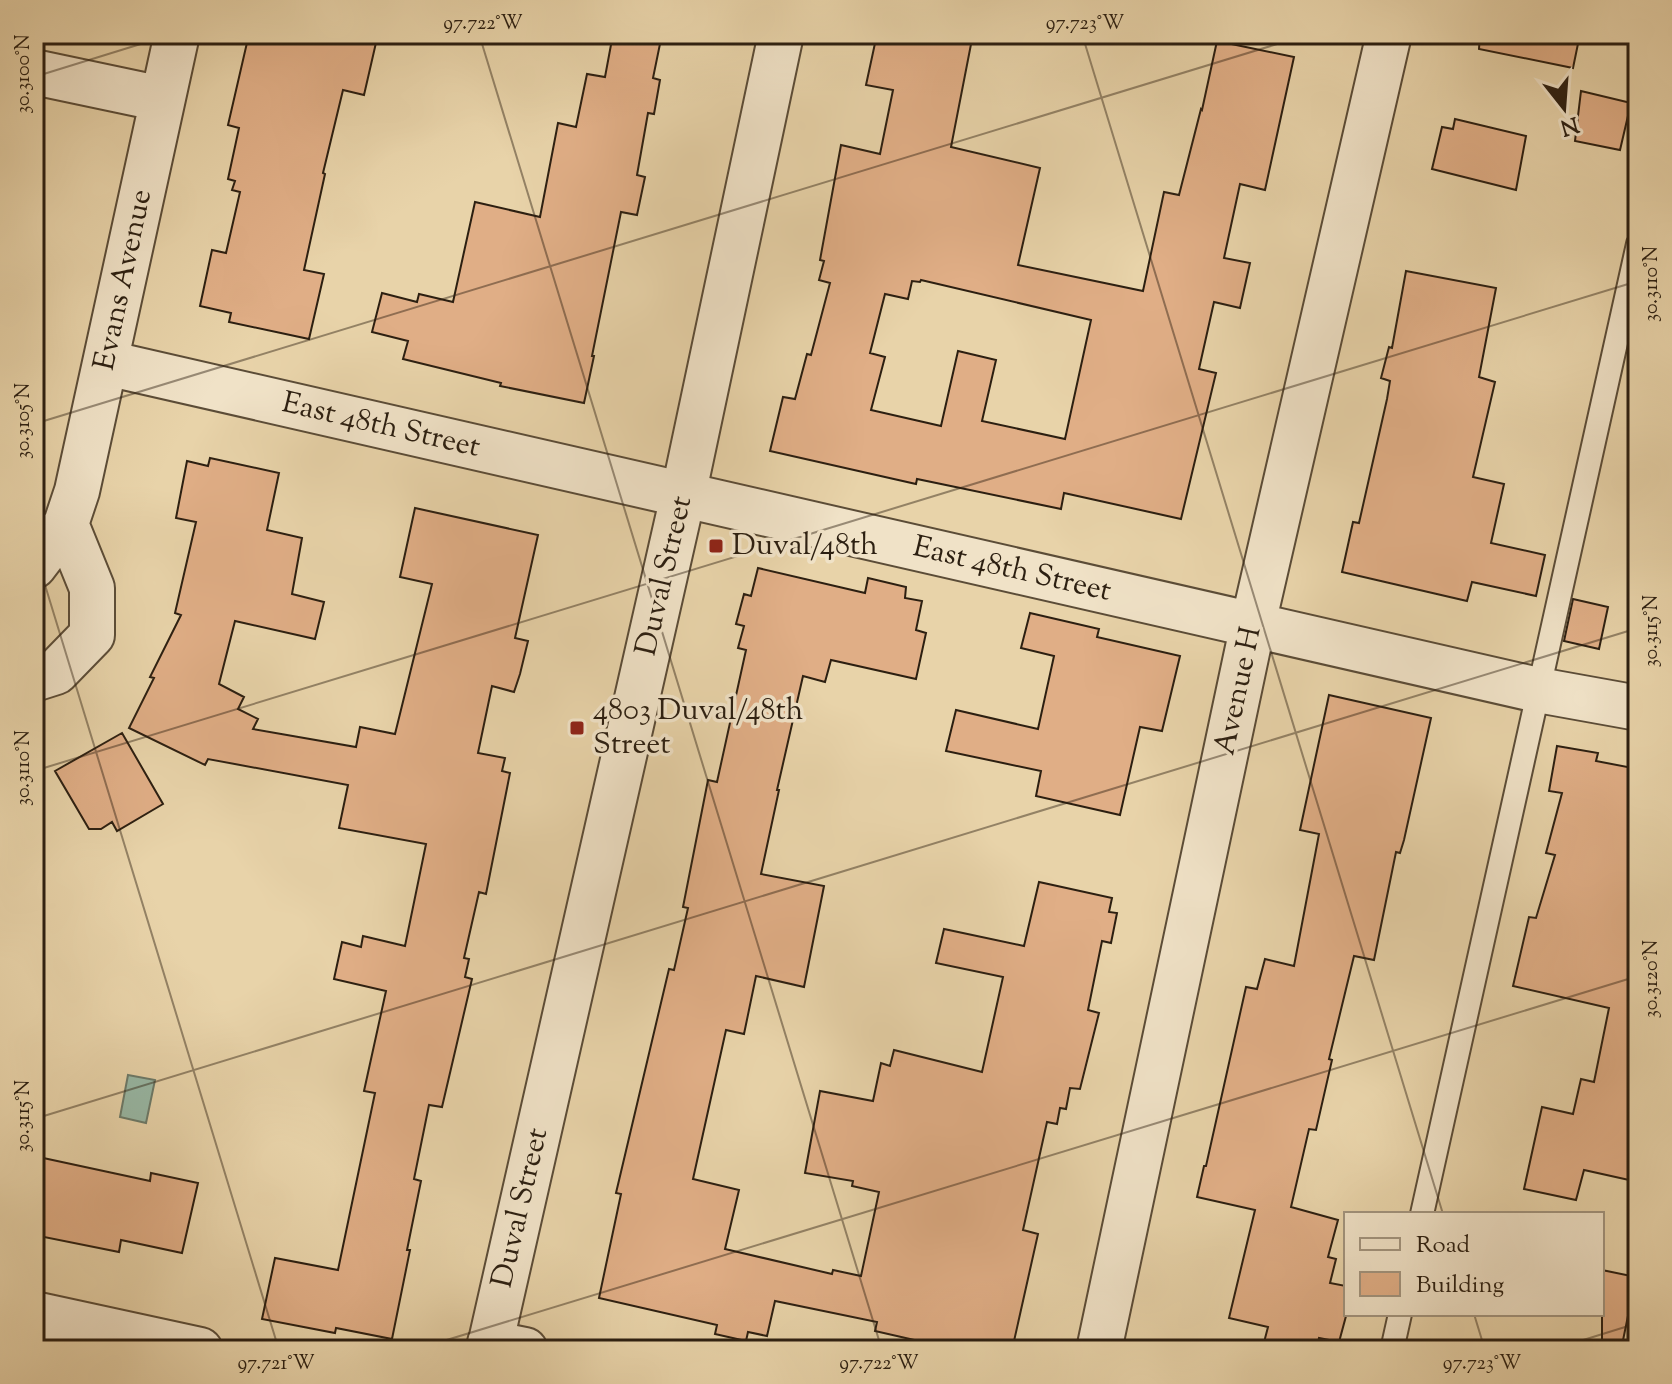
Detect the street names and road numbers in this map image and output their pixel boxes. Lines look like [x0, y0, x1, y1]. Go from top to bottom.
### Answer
street label: Evans Avenue [84, 186, 164, 374]
street label: East 48th Street [278, 382, 484, 470]
street label: Duval Street [626, 492, 704, 660]
street label: East 48th Street [909, 526, 1115, 614]
street label: Avenue H [1204, 623, 1274, 759]
street label: Duval Street [482, 1124, 560, 1292]

